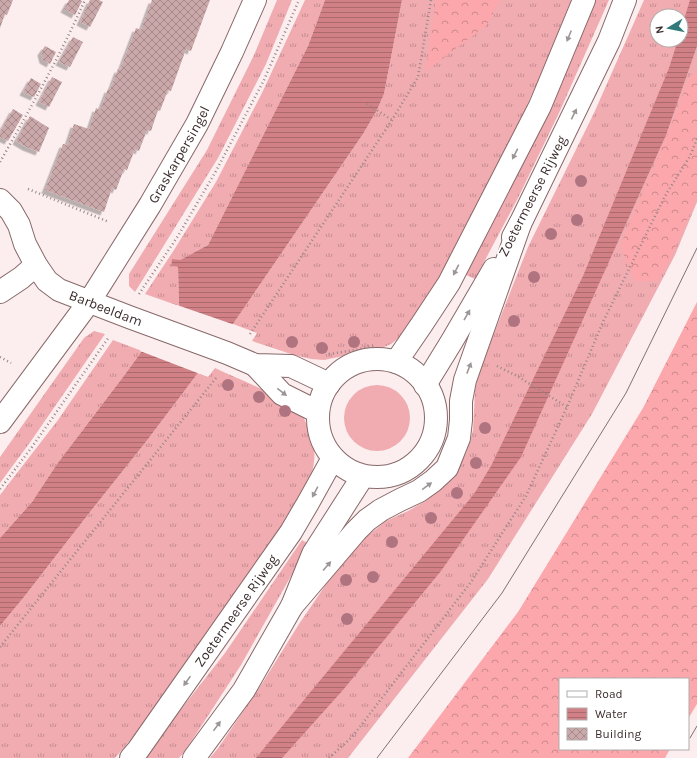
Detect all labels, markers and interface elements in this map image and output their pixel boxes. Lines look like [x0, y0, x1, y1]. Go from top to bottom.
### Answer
north arrow [649, 8, 689, 48]
text: N [653, 25, 667, 35]
one-way arrow [565, 31, 571, 43]
street label: Graskarpersingel [145, 103, 213, 207]
one-way arrow [571, 108, 577, 119]
street label: Zoetermeerse Rijweg [495, 133, 570, 260]
one-way arrow [512, 149, 518, 160]
one-way arrow [453, 264, 459, 276]
street label: Barbeeldam [67, 287, 145, 330]
one-way arrow [464, 309, 471, 321]
one-way arrow [467, 362, 473, 374]
one-way arrow [277, 388, 288, 397]
one-way arrow [422, 482, 432, 490]
one-way arrow [311, 486, 318, 498]
street label: Zoetermeerse Rijweg [191, 551, 282, 670]
one-way arrow [322, 560, 331, 571]
one-way arrow [183, 675, 191, 686]
legend [559, 678, 689, 750]
text: Road [595, 687, 623, 701]
text: Water [595, 707, 628, 721]
one-way arrow [213, 721, 221, 732]
text: Building [595, 727, 642, 741]

